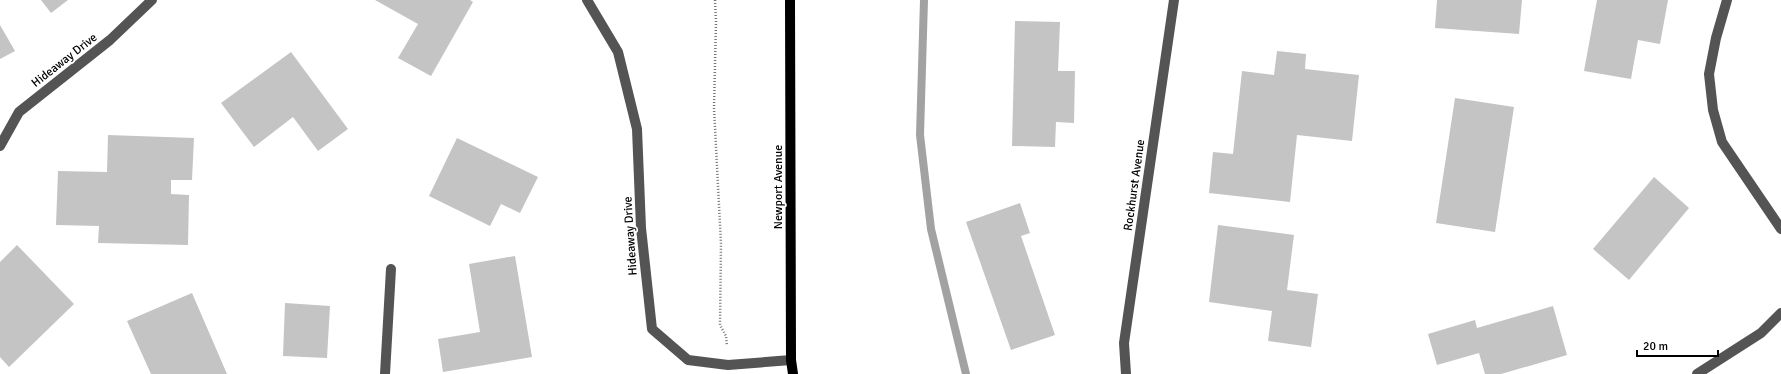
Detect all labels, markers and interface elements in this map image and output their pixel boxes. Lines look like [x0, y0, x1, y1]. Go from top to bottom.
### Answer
street label: Hideaway Drive [28, 30, 100, 91]
street label: Rockhurst Avenue [1121, 138, 1148, 232]
street label: Newport Avenue [771, 145, 786, 229]
street label: Hideaway Drive [620, 196, 641, 276]
scale bar [1637, 332, 1718, 358]
text: 20 m [1643, 339, 1668, 354]

